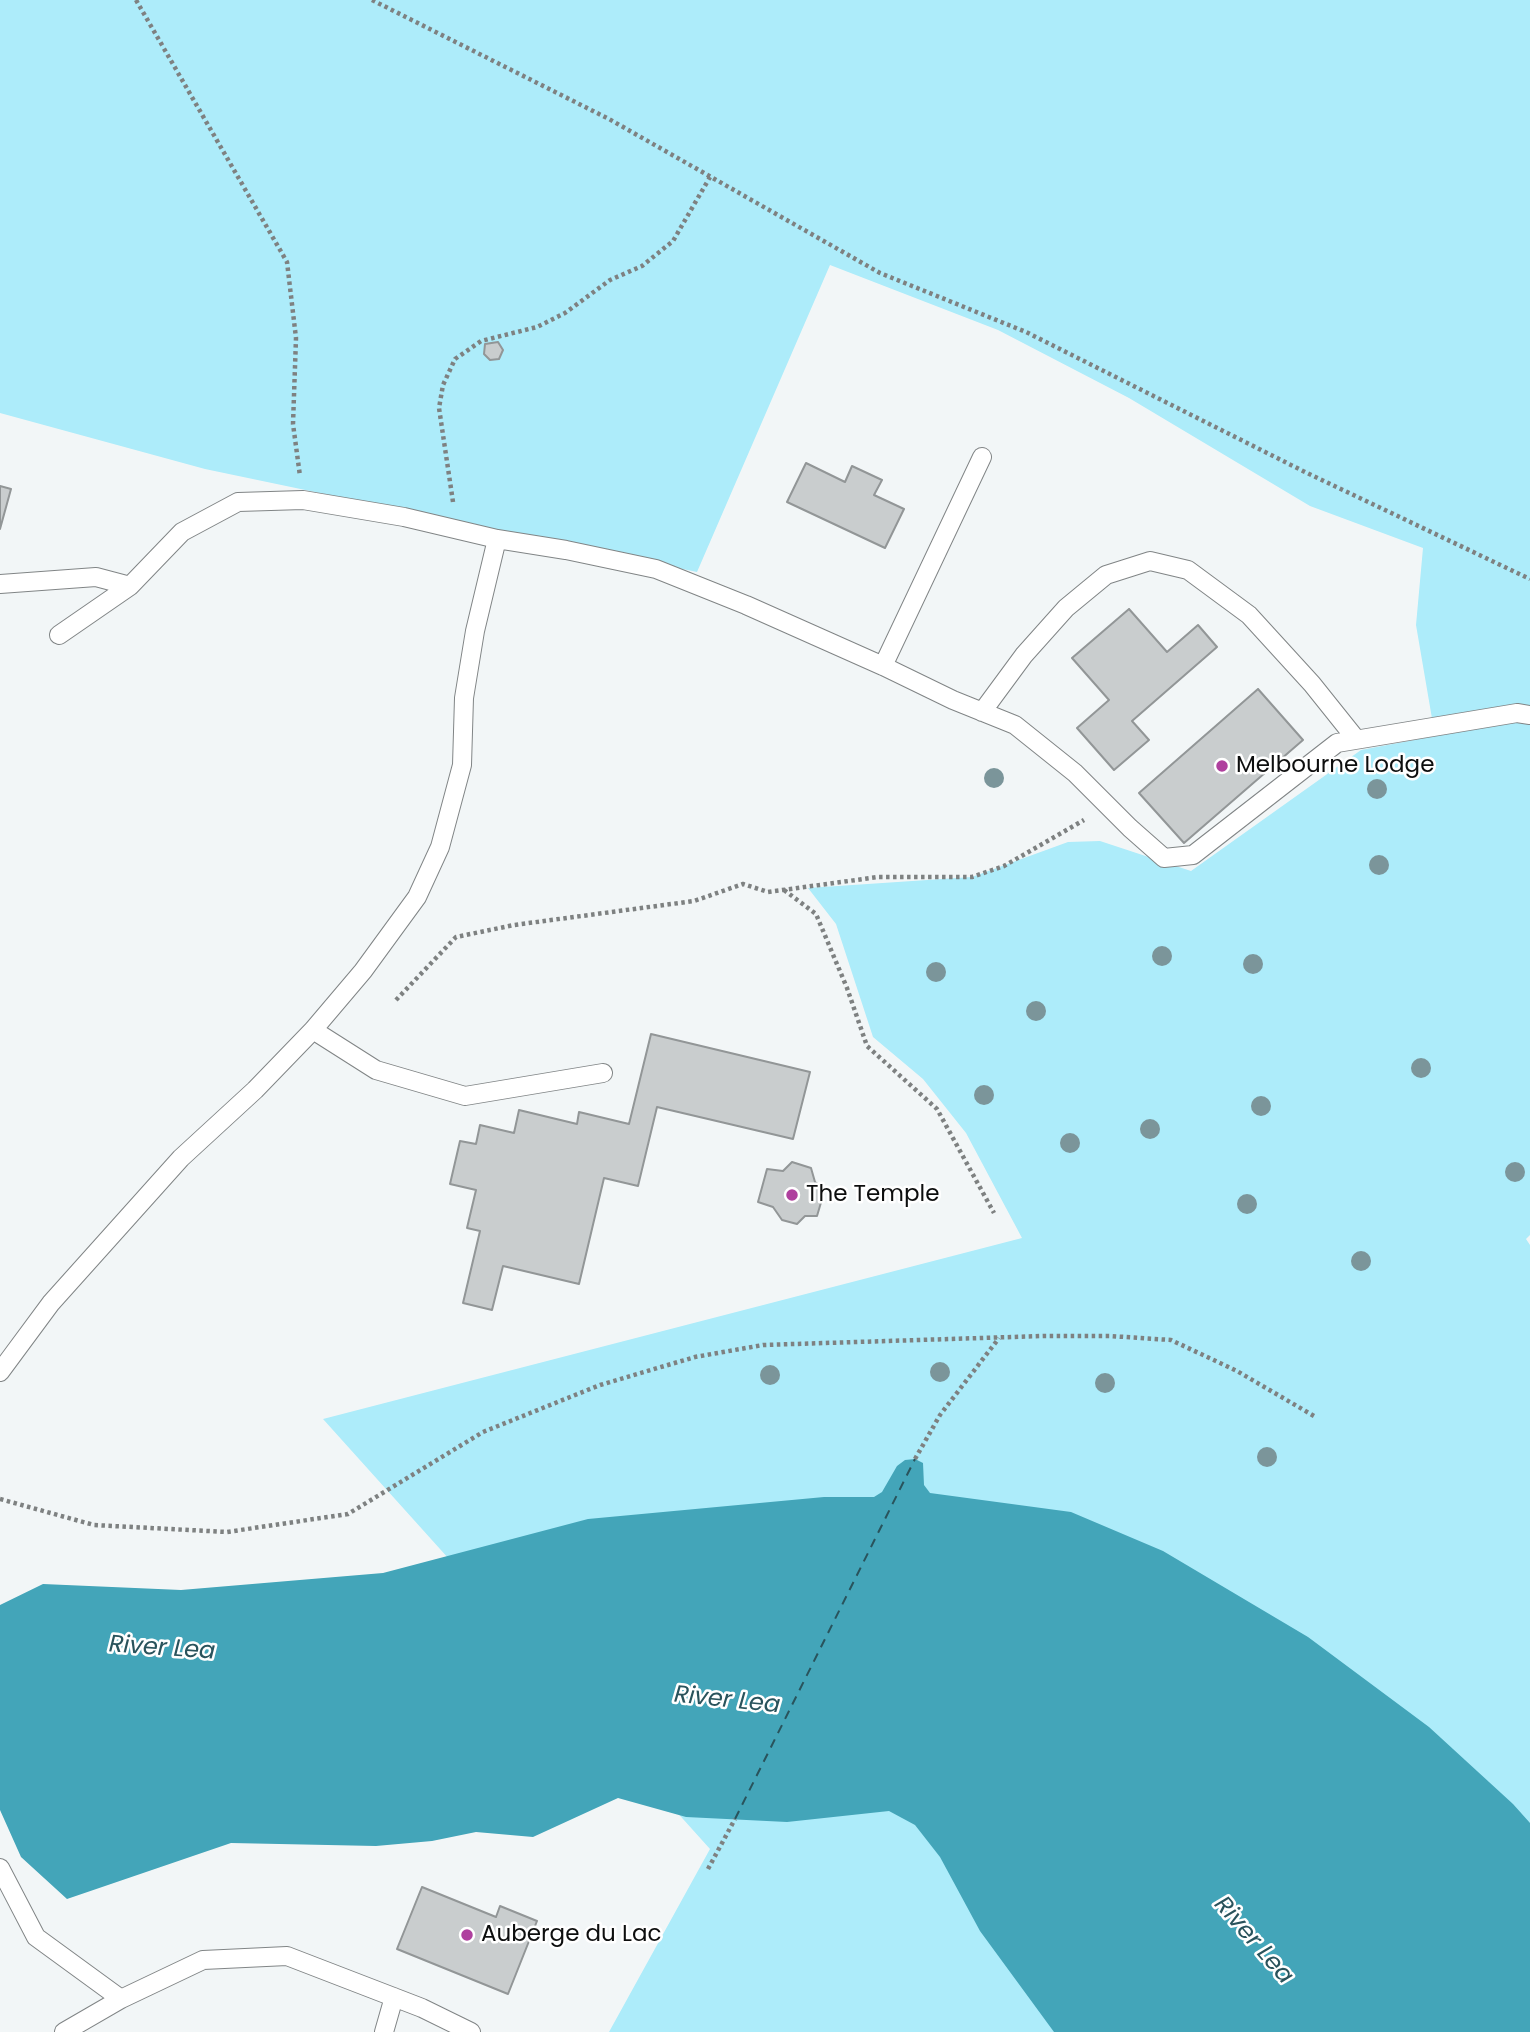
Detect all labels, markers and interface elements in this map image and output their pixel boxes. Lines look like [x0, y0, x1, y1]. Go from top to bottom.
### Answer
place label: Melbourne Lodge [1236, 752, 1434, 780]
marker: Melbourne Lodge [1214, 758, 1230, 774]
place label: The Temple [806, 1181, 939, 1209]
marker: The Temple [784, 1187, 800, 1203]
water label: River Lea [108, 1631, 216, 1667]
water label: River Lea [673, 1681, 781, 1721]
water label: River Lea [1207, 1891, 1299, 1991]
place label: Auberge du Lac [481, 1921, 661, 1949]
marker: Auberge du Lac [459, 1927, 475, 1943]

